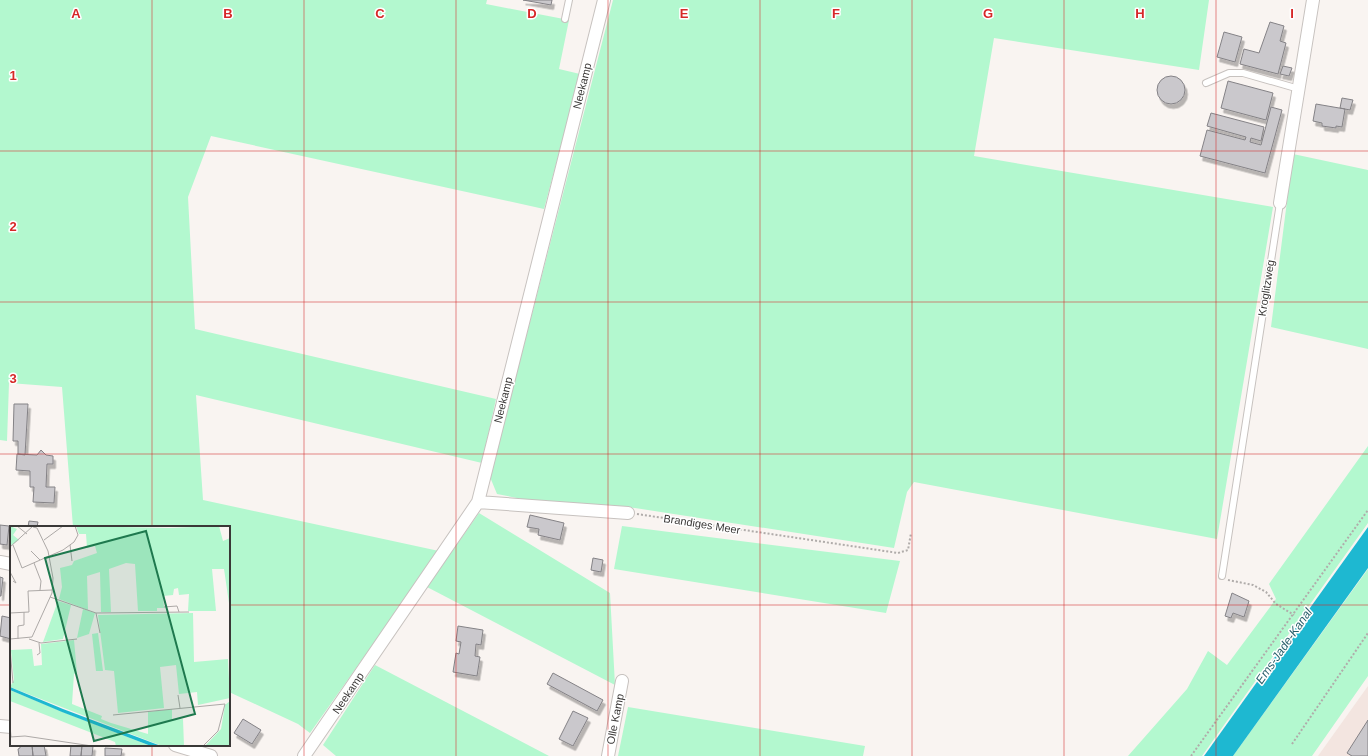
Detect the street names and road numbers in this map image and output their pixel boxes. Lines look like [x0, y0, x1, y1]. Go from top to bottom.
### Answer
street label: Neekamp [570, 62, 594, 110]
street label: Kroglitzweg [1256, 259, 1276, 317]
street label: Neekamp [491, 376, 515, 424]
street label: Brandiges Meer [663, 512, 742, 536]
street label: Neekamp [330, 670, 366, 716]
street label: Olle Kamp [604, 693, 626, 745]

